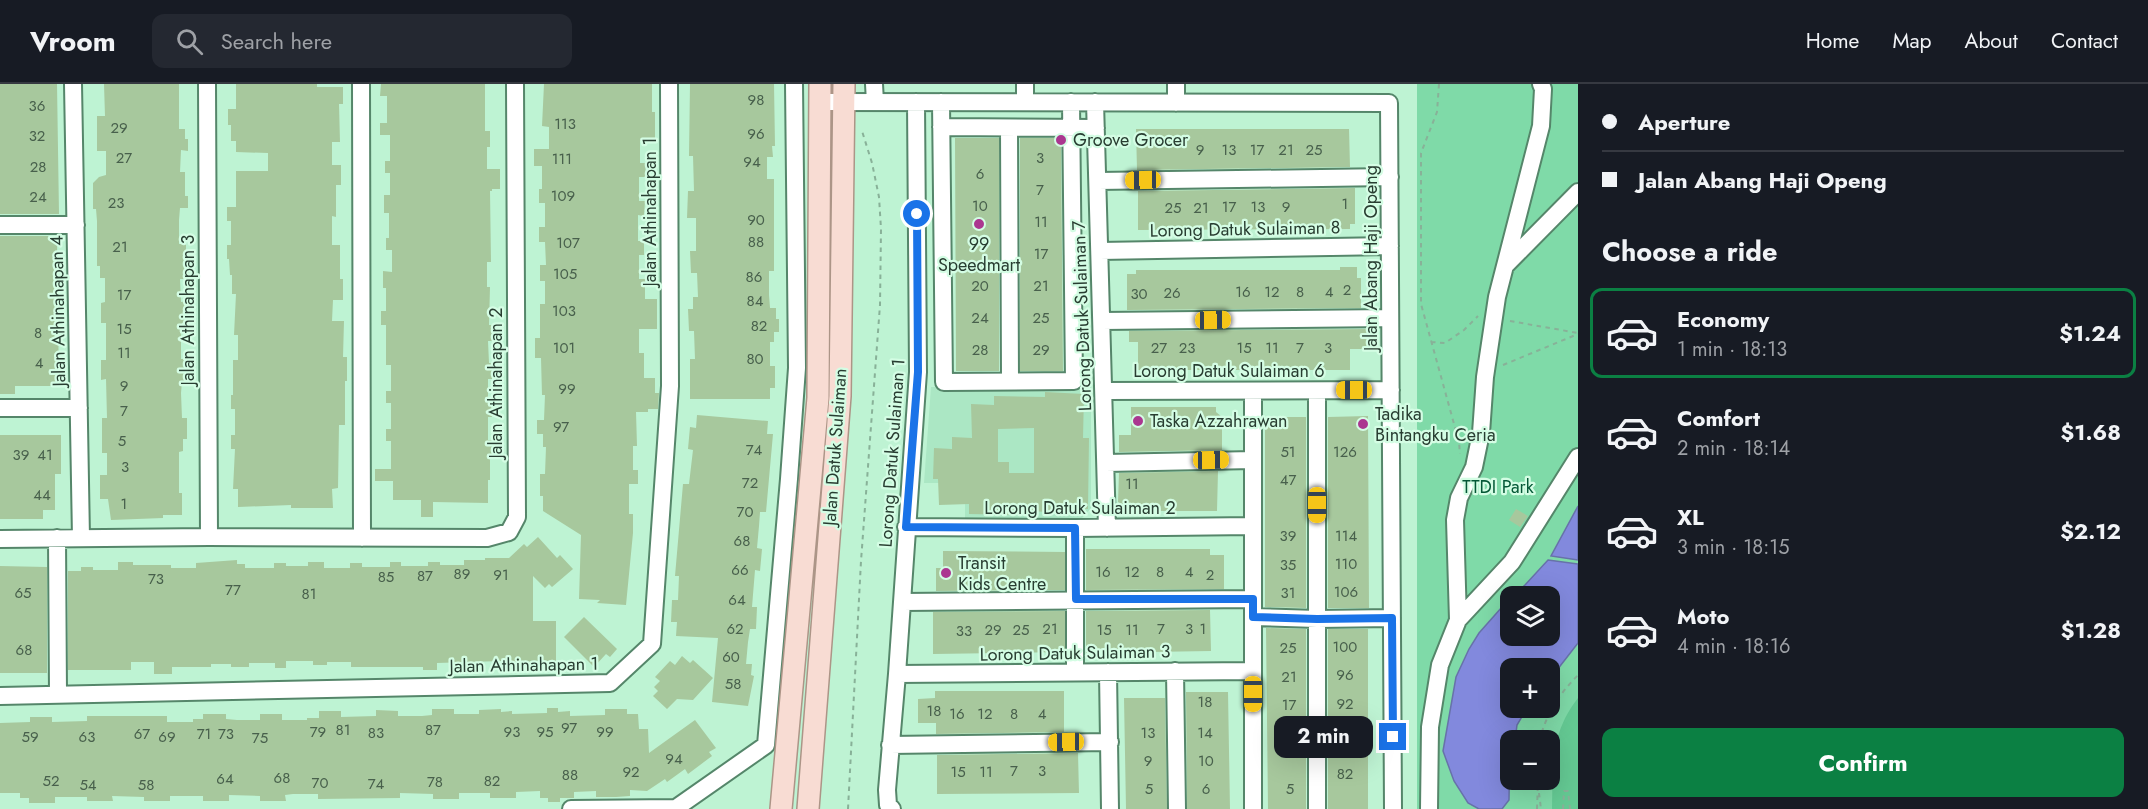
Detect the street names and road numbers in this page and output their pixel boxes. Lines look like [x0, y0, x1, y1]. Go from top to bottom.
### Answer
street label: Jalan Athinahapan 1 [637, 137, 663, 289]
street label: Jalan Abang Haji Openg [1358, 165, 1384, 353]
street label: Lorong Datuk Sulaiman 8 [1149, 214, 1341, 244]
street label: Lorong Datuk Sulaiman 7 [1066, 220, 1098, 412]
street label: Jalan Athinahapan 3 [175, 234, 201, 387]
street label: Jalan Athinahapan 4 [44, 235, 72, 389]
street label: Jalan Athinahapan 2 [483, 307, 509, 461]
street label: Lorong Datuk Sulaiman 1 [872, 358, 912, 548]
street label: Lorong Datuk Sulaiman 6 [1133, 358, 1325, 384]
street label: Jalan Datuk Sulaiman [816, 368, 853, 528]
street label: Lorong Datuk Sulaiman 2 [984, 495, 1176, 521]
street label: Lorong Datuk Sulaiman 3 [979, 638, 1171, 668]
street label: Jalan Athinahapan 1 [447, 651, 599, 679]

